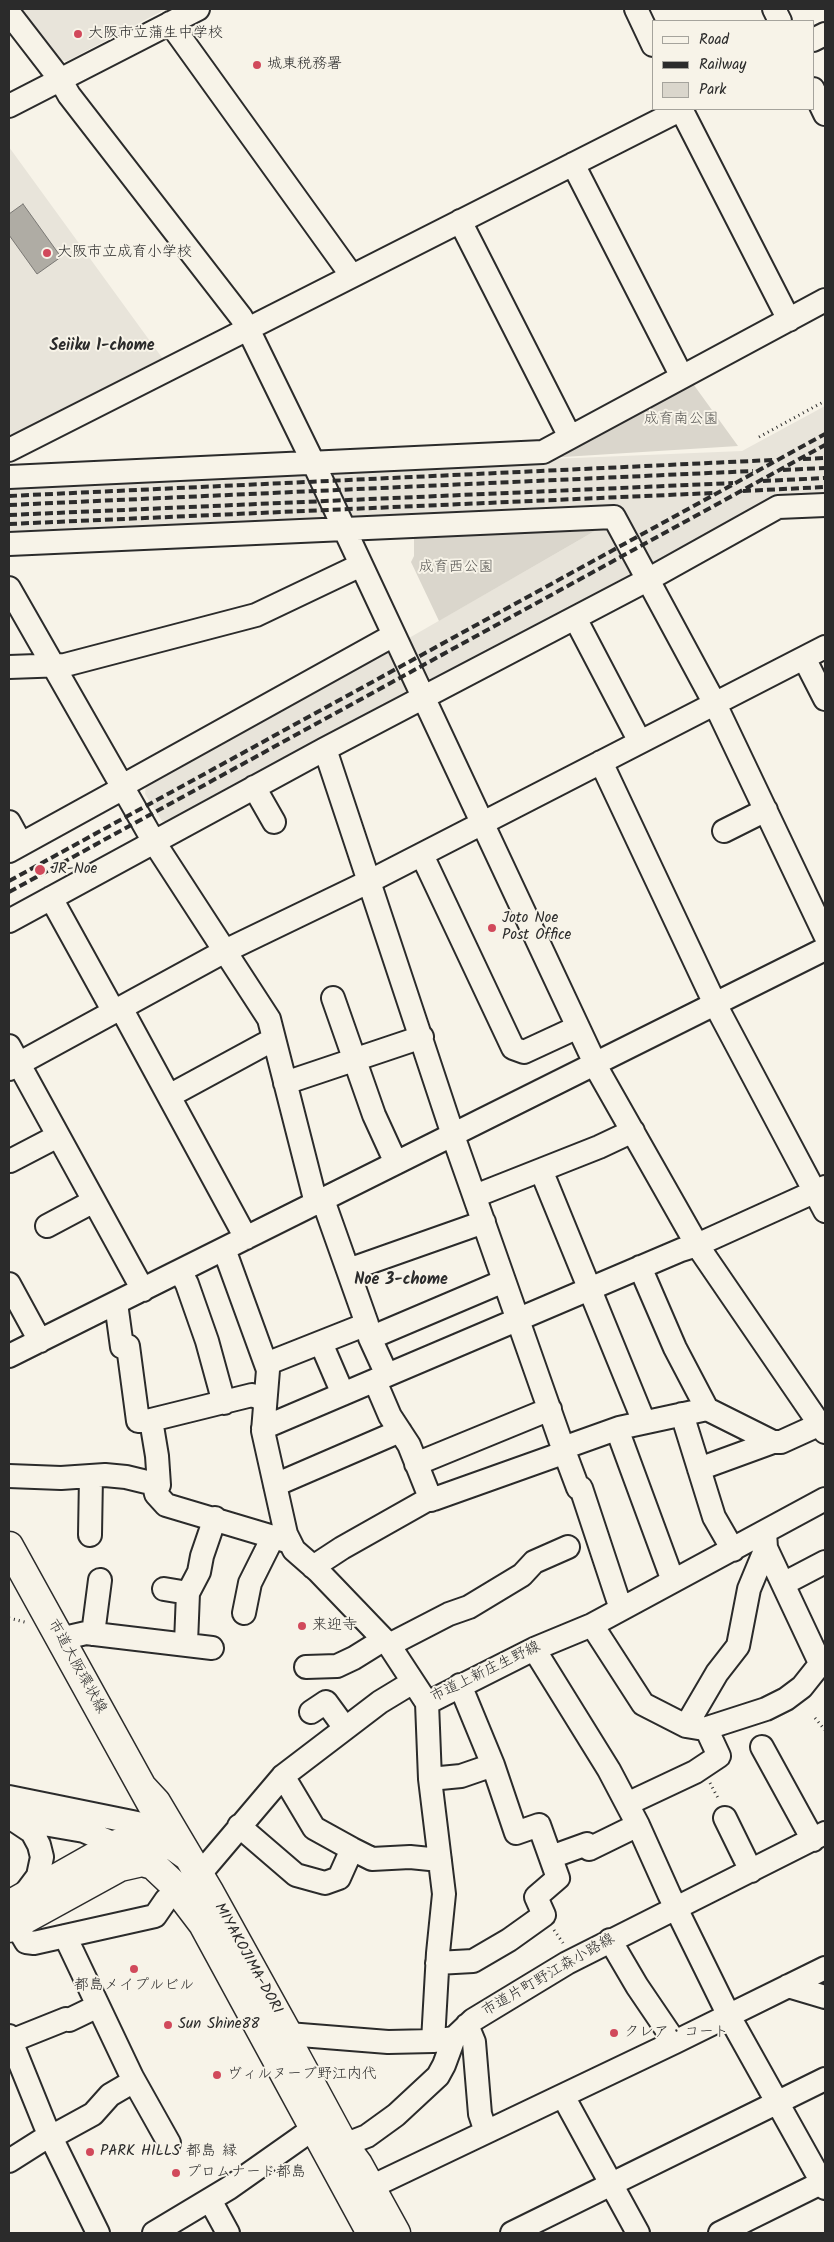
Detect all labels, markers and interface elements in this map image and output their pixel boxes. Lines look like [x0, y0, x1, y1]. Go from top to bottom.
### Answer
legend [652, 20, 814, 110]
place label: 大阪市立蒲生中学校 [88, 25, 223, 43]
marker: 大阪市立蒲生中学校 [72, 28, 84, 40]
text: Road [699, 28, 729, 52]
text: Railway [699, 53, 746, 77]
place label: 城東税務署 [267, 56, 342, 74]
marker: 城東税務署 [251, 59, 263, 71]
text: Park [699, 78, 726, 102]
place label: 大阪市立成育小学校 [57, 244, 192, 262]
marker: 大阪市立成育小学校 [41, 247, 53, 259]
district label: Seiiku 1-chome [49, 337, 155, 357]
park label: 成育南公園 [644, 411, 718, 429]
park label: 成育西公園 [419, 559, 493, 577]
place label: JR-Noe [51, 861, 97, 879]
marker: JR-Noe [33, 863, 47, 877]
place label: Joto Noe Post Office [502, 910, 571, 945]
marker: Joto Noe Post Office [486, 922, 498, 934]
district label: Noe 3-chome [354, 1271, 448, 1291]
street label: 市道大阪環状線 [43, 1617, 109, 1717]
place label: 来迎寺 [312, 1617, 357, 1635]
marker: 来迎寺 [296, 1620, 308, 1632]
street label: 市道上新庄生野線 [428, 1639, 544, 1707]
street label: MIYAKOJIMA-DORI [209, 1900, 285, 2018]
street label: 市道片町野江森小路線 [480, 1931, 618, 2021]
marker: 都島メイプルビル [128, 1963, 140, 1975]
place label: 都島メイプルビル [74, 1977, 194, 1995]
place label: Sun Shine88 [178, 2016, 260, 2034]
marker: Sun Shine88 [162, 2019, 174, 2031]
place label: クレア・コート [624, 2024, 729, 2042]
marker: クレア・コート [608, 2027, 620, 2039]
place label: ヴィルヌーブ野江内代 [227, 2066, 377, 2084]
marker: ヴィルヌーブ野江内代 [211, 2069, 223, 2081]
place label: PARK HILLS 都島 縁 [100, 2143, 237, 2161]
marker: PARK HILLS 都島 縁 [84, 2146, 96, 2158]
place label: プロムナード都島 [186, 2164, 306, 2182]
marker: プロムナード都島 [170, 2167, 182, 2179]

